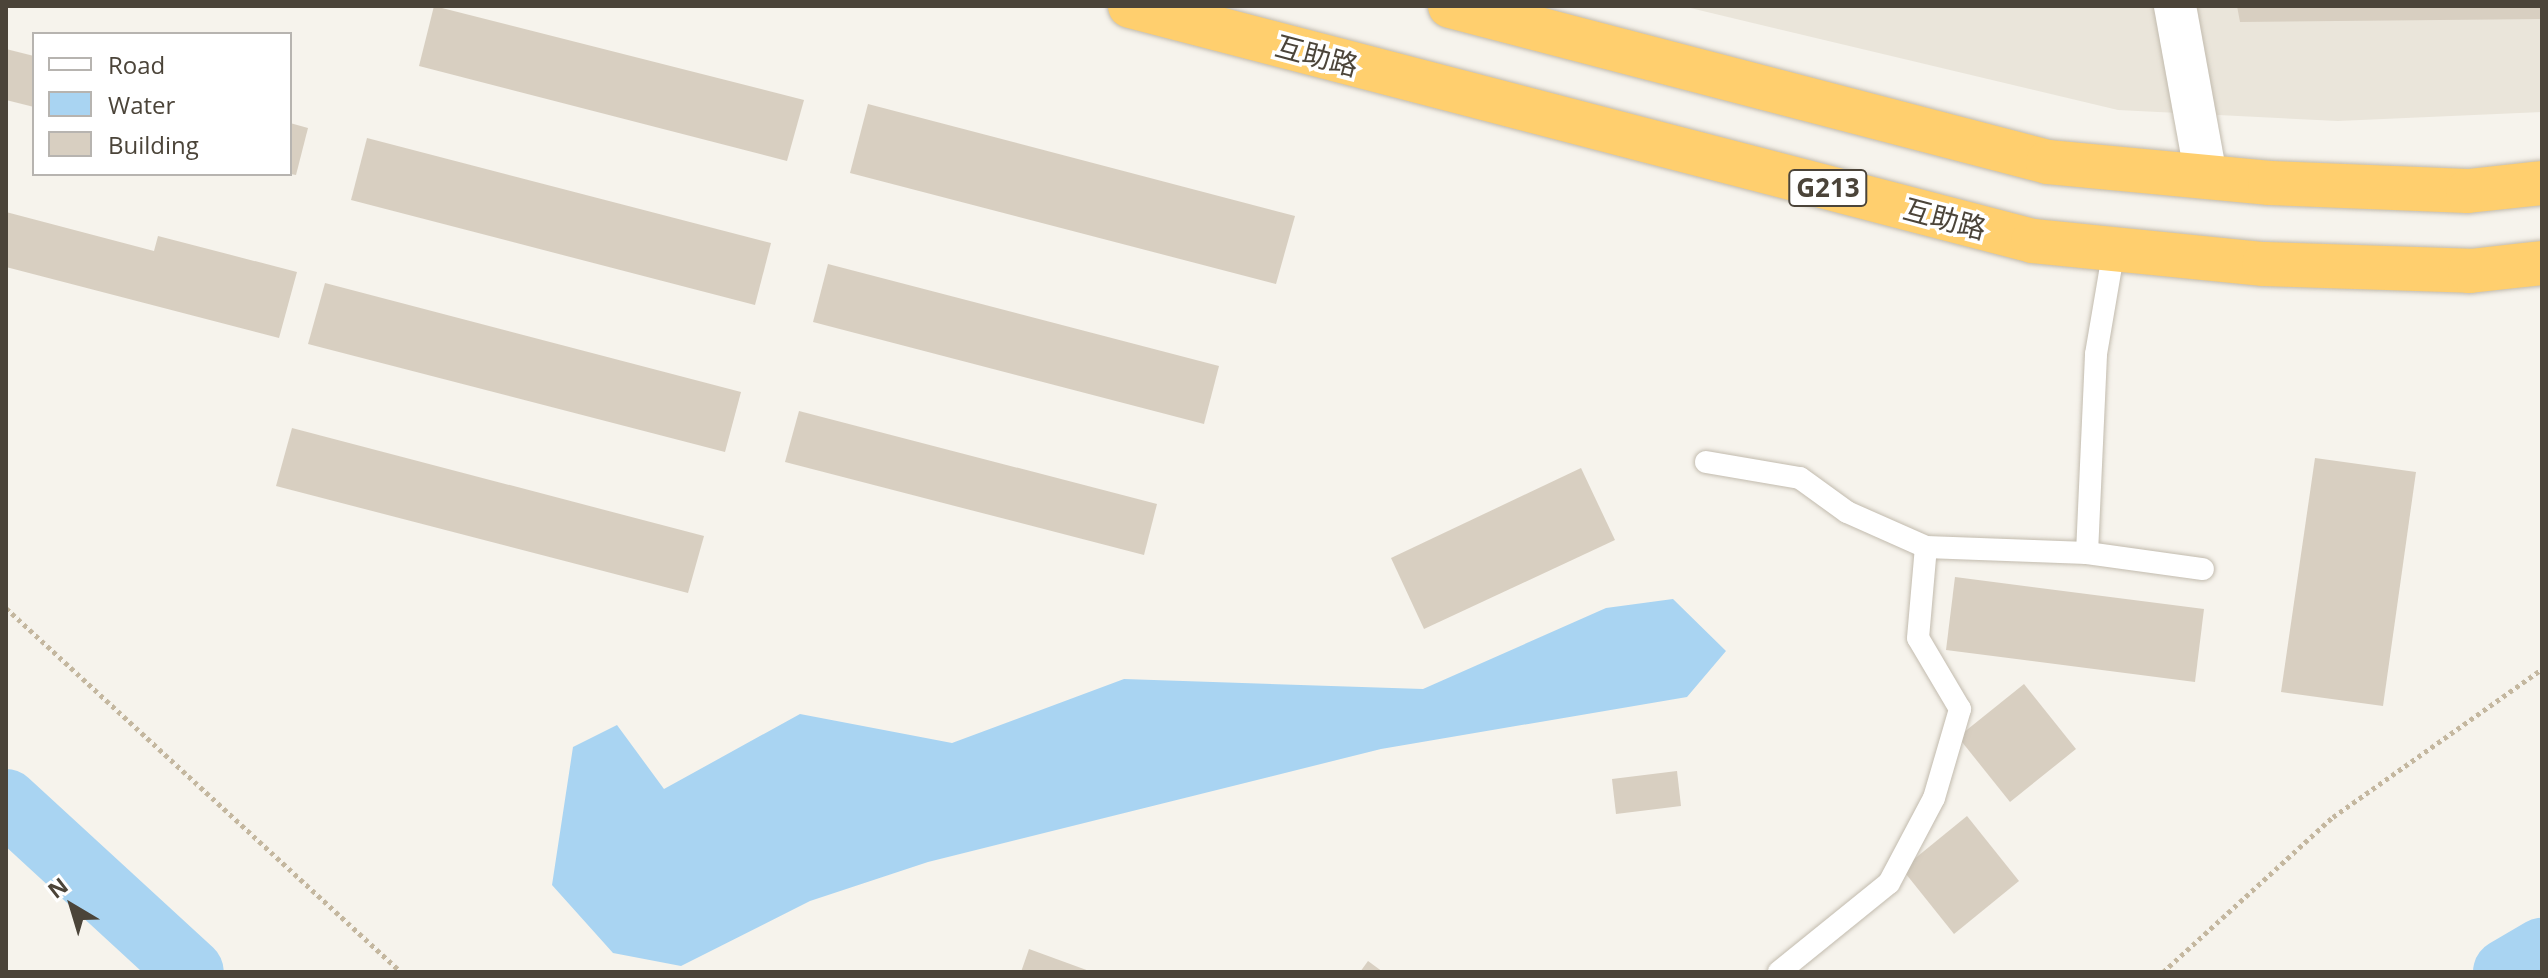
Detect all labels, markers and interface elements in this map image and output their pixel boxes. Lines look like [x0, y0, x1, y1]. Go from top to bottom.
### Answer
street label: 互助路 [1272, 28, 1362, 82]
legend [32, 32, 292, 176]
text: Road [108, 48, 165, 81]
text: Water [108, 88, 175, 121]
text: Building [108, 128, 199, 161]
road number: G213 [1788, 166, 1868, 210]
street label: 互助路 [1900, 191, 1990, 245]
north arrow [32, 866, 112, 946]
text: N [41, 870, 74, 904]

